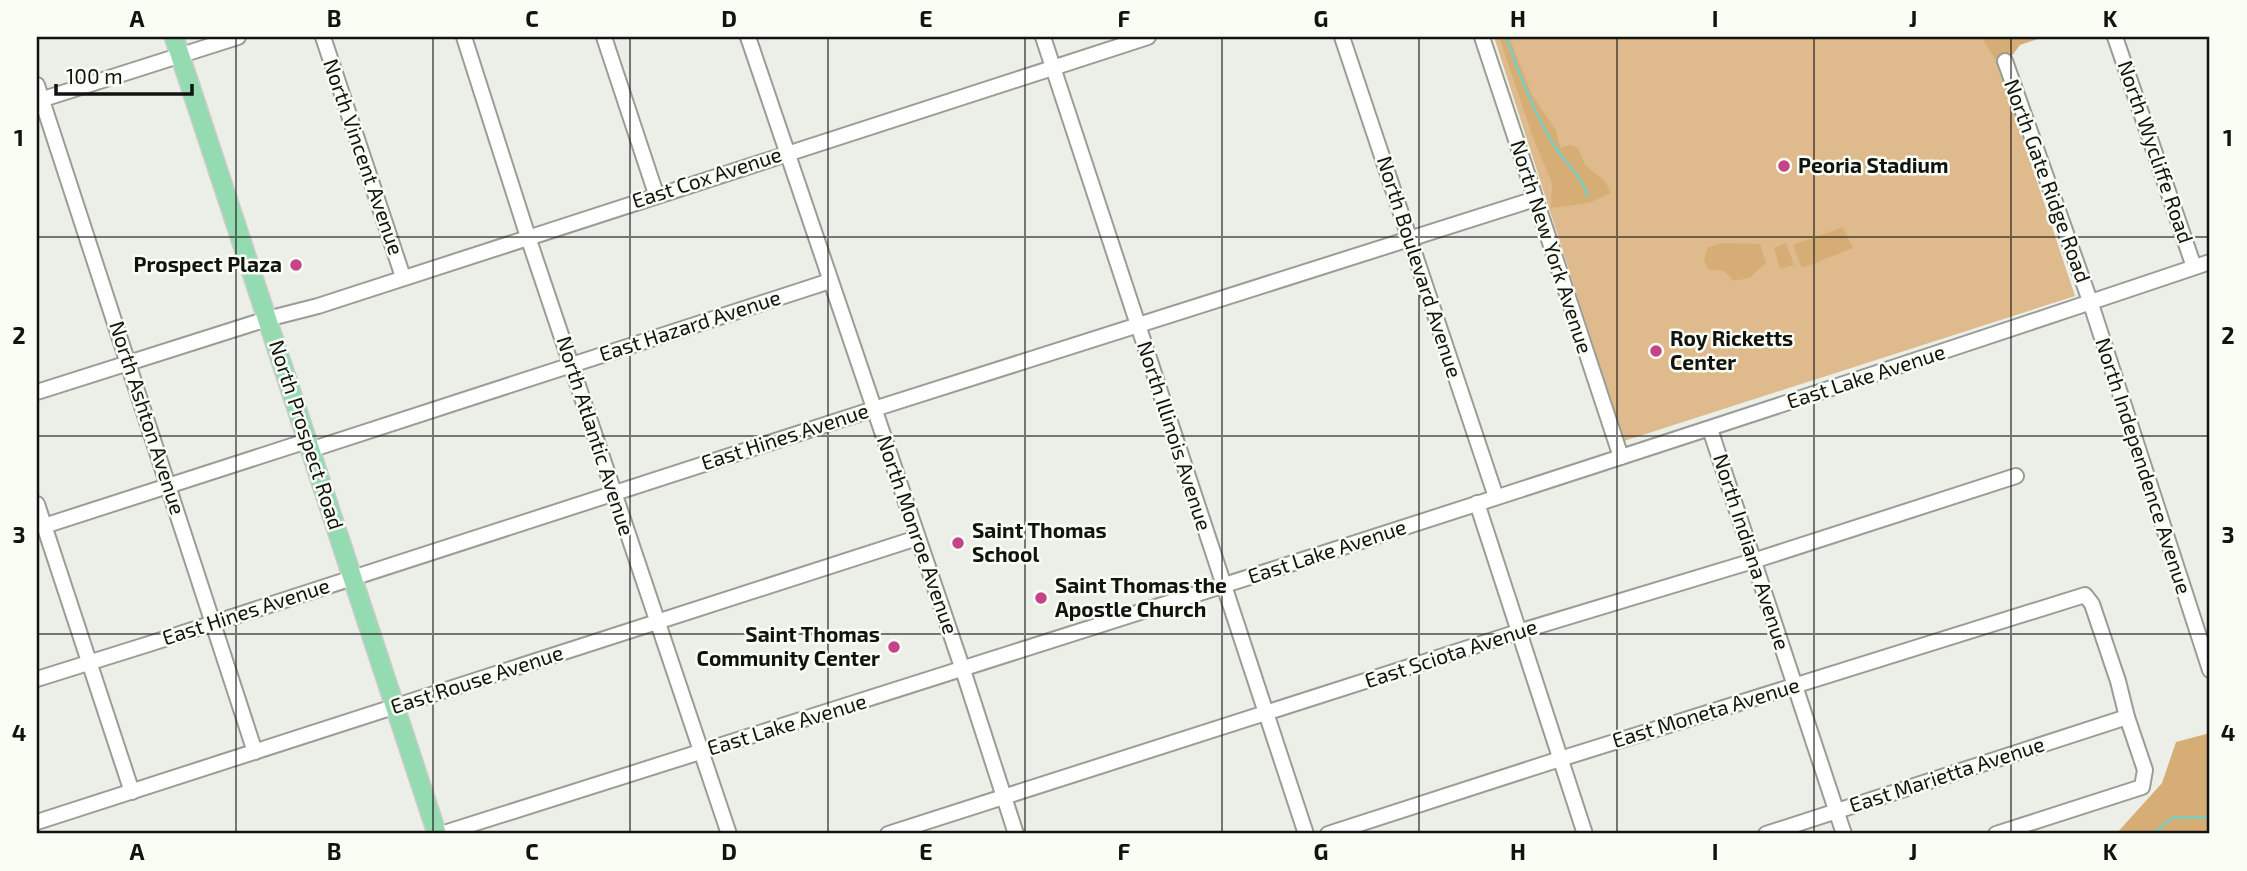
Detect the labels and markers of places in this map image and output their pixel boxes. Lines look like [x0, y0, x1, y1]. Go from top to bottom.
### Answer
place label: Peoria Stadium [1798, 152, 1949, 177]
marker: Peoria Stadium [1776, 158, 1792, 174]
place label: Prospect Plaza [134, 251, 282, 276]
marker: Prospect Plaza [288, 257, 304, 273]
place label: Roy Ricketts Center [1670, 325, 1793, 374]
marker: Roy Ricketts Center [1648, 343, 1664, 359]
place label: Saint Thomas School [972, 517, 1107, 566]
marker: Saint Thomas School [950, 535, 966, 551]
place label: Saint Thomas the Apostle Church [1055, 572, 1227, 621]
marker: Saint Thomas the Apostle Church [1033, 590, 1049, 606]
place label: Saint Thomas Community Center [697, 621, 880, 671]
marker: Saint Thomas Community Center [886, 639, 902, 655]

